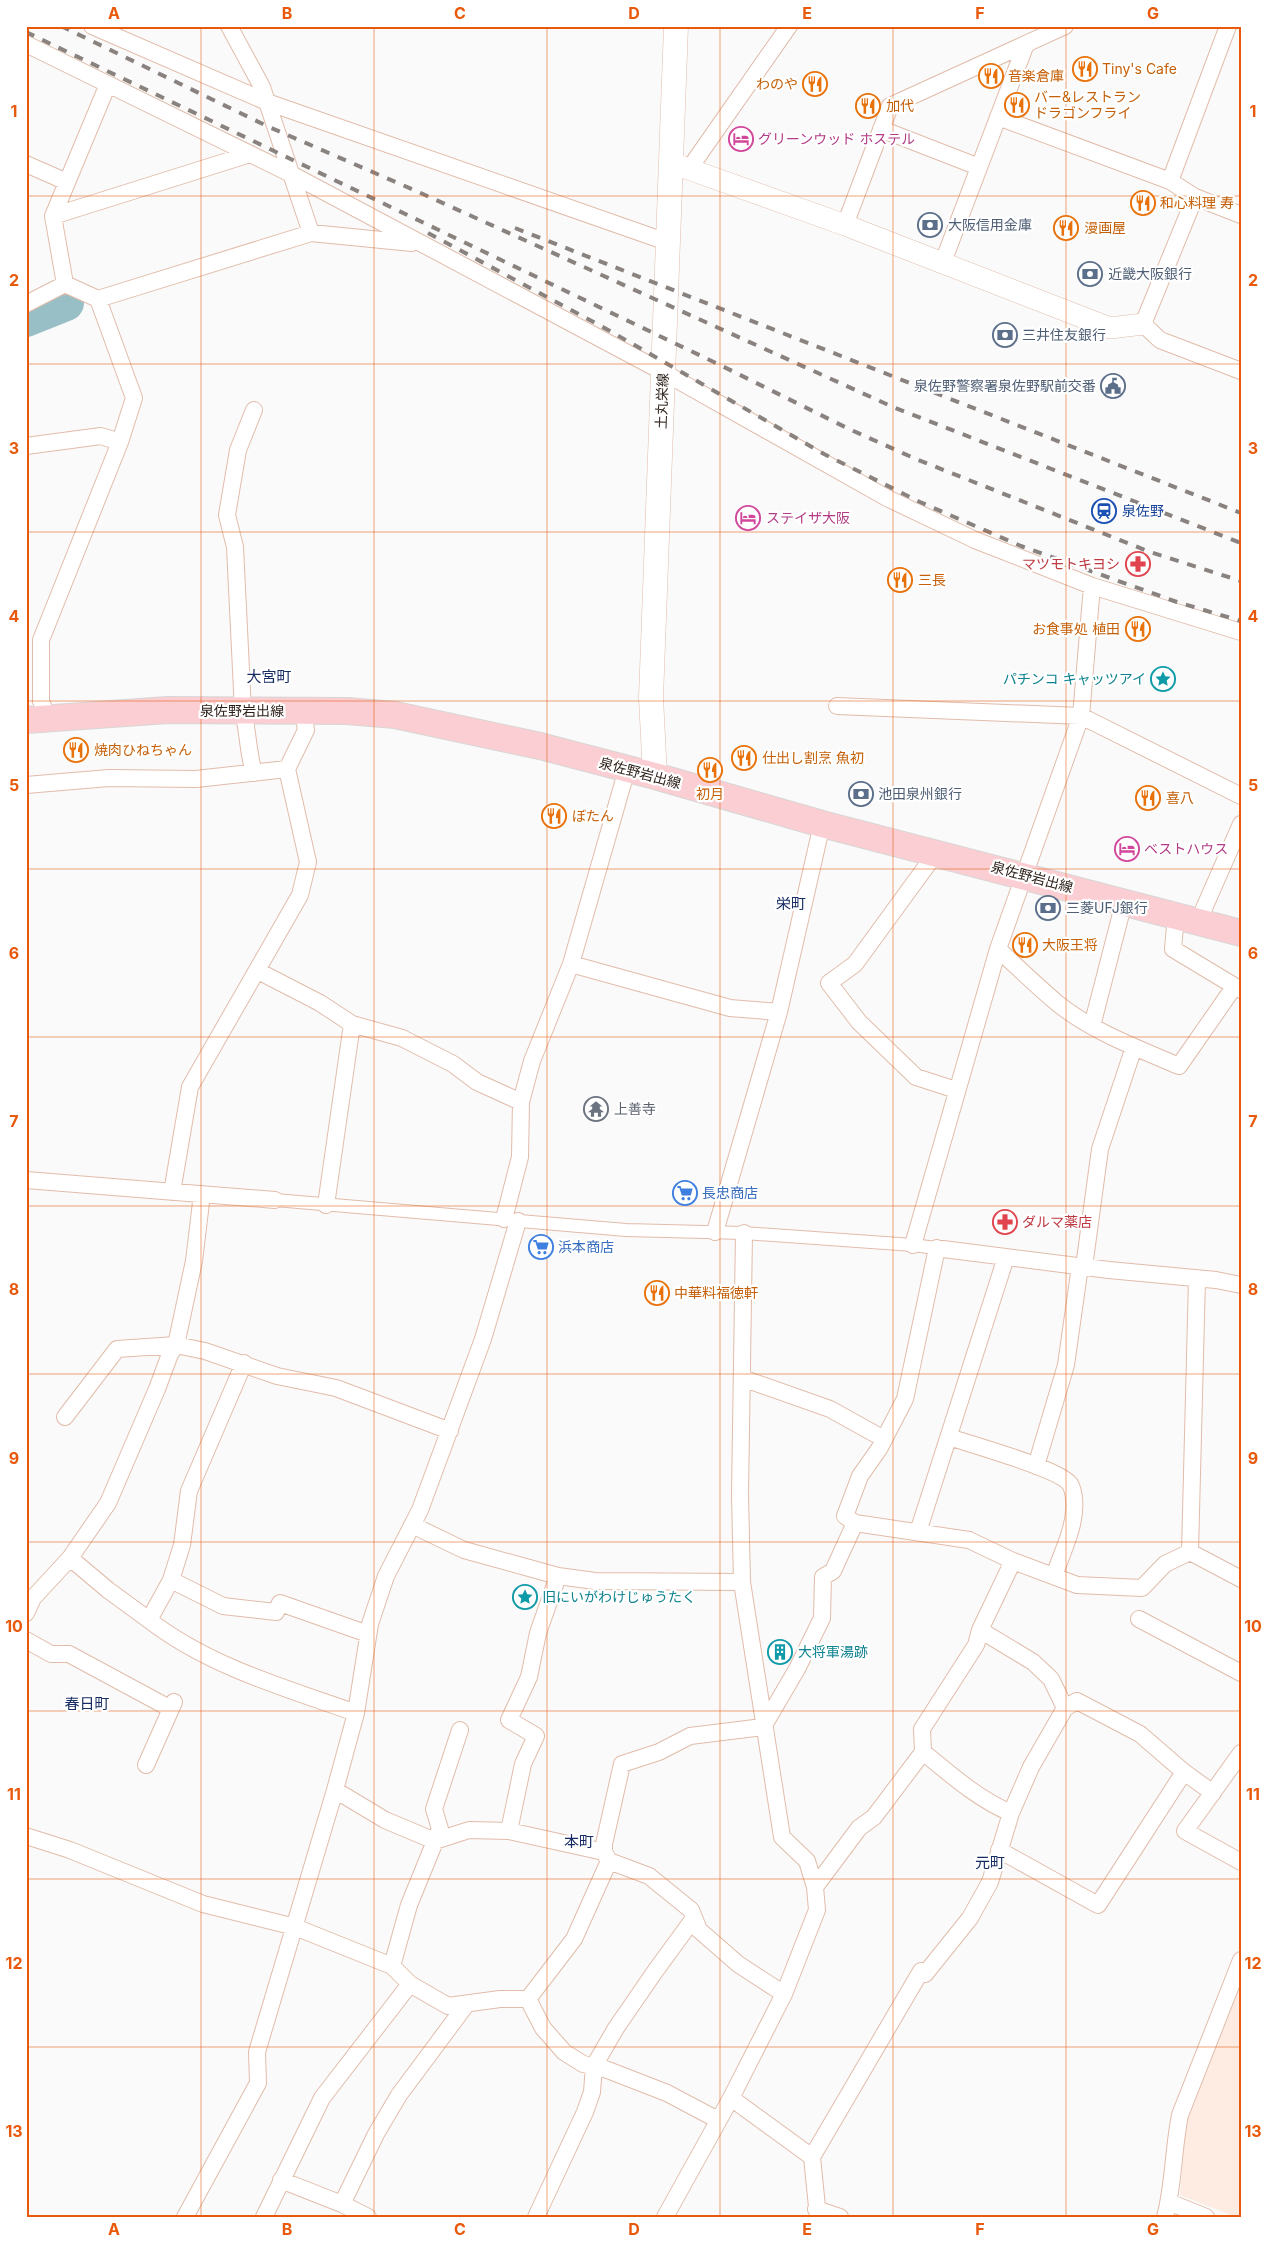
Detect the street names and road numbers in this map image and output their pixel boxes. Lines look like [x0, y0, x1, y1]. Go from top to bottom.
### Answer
street label: 土丸栄線 [652, 373, 671, 429]
street label: 泉佐野岩出線 [200, 702, 284, 719]
street label: 泉佐野岩出線 [597, 753, 683, 792]
street label: 泉佐野岩出線 [989, 857, 1075, 896]

